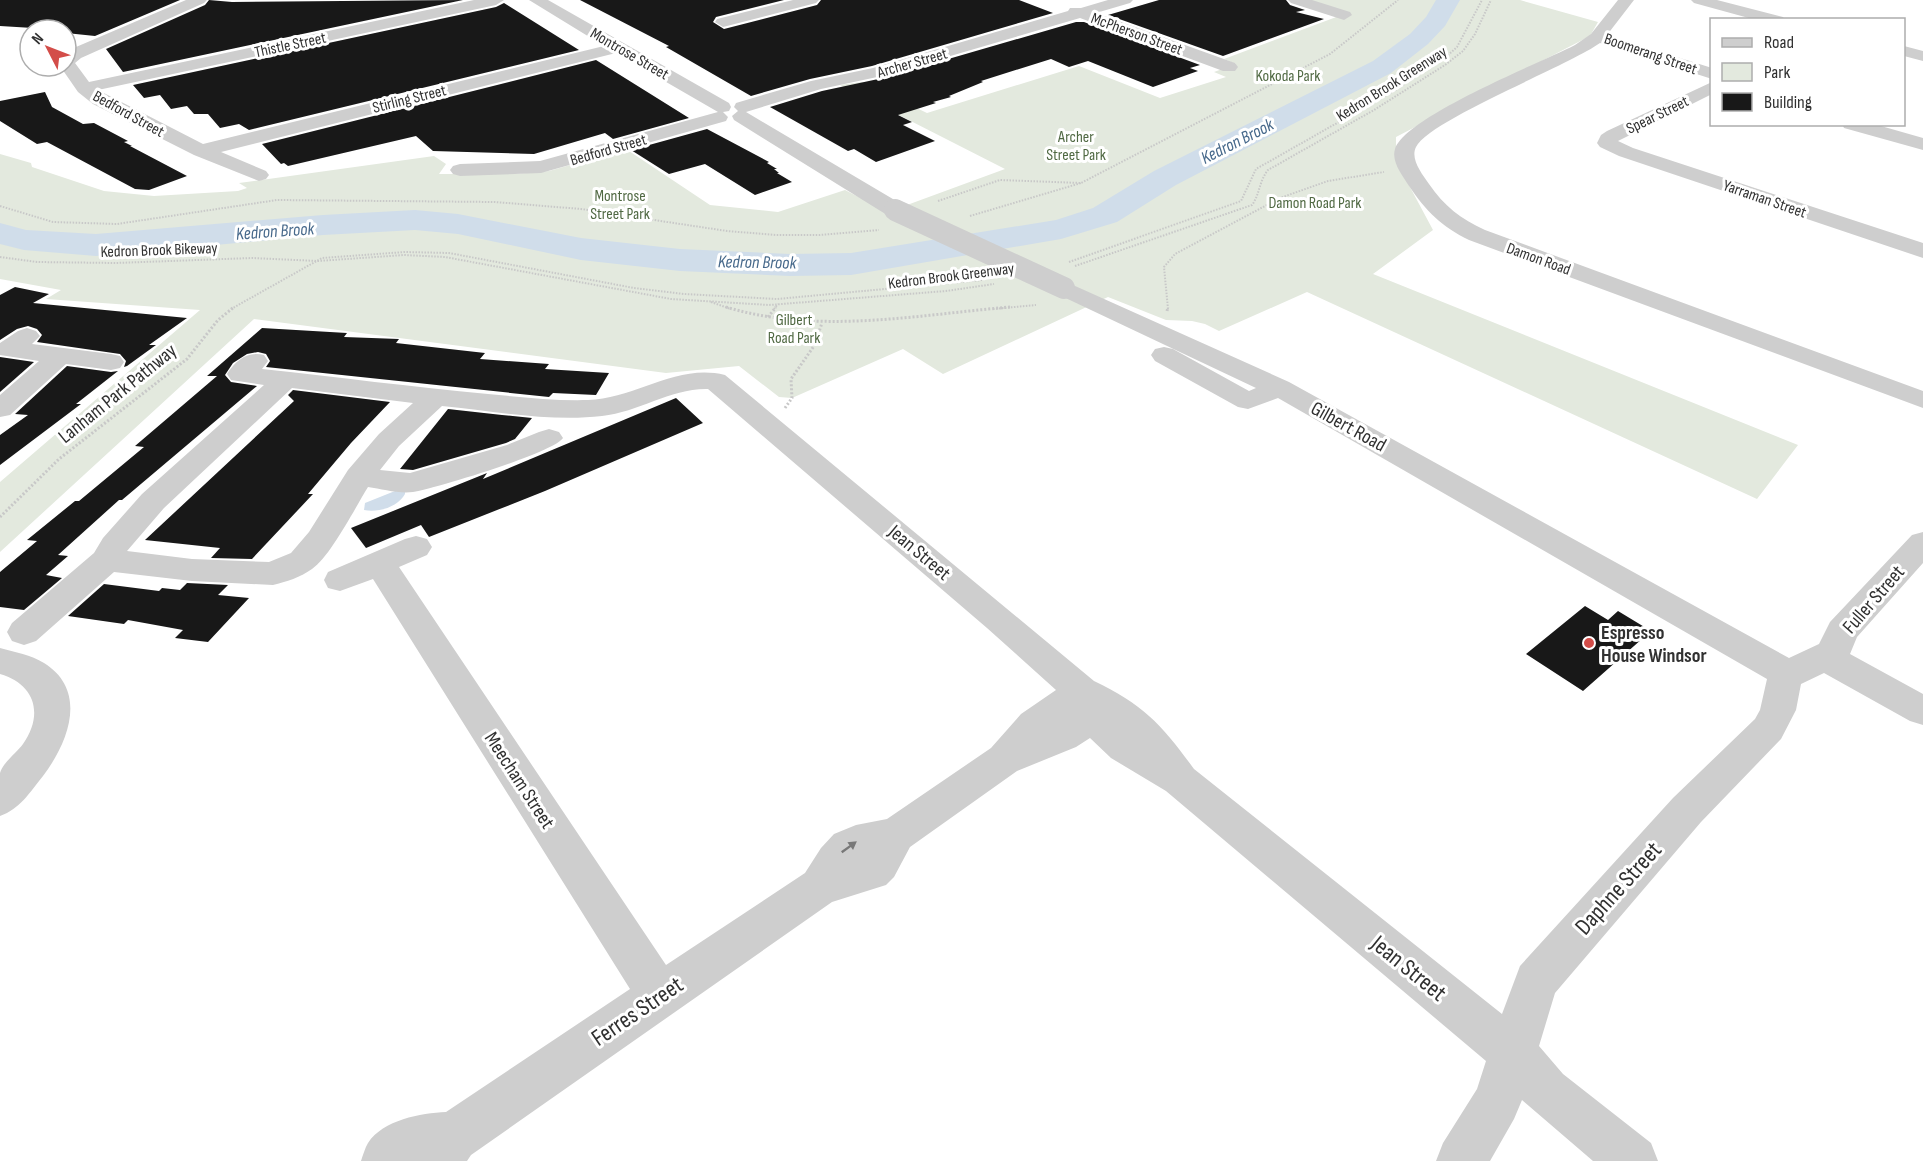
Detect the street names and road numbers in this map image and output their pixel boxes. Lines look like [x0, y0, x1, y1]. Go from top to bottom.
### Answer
street label: McPherson Street [1088, 9, 1185, 60]
street label: Montrose Street [587, 24, 672, 84]
street label: Thistle Street [253, 29, 328, 62]
street label: Boomerang Street [1601, 30, 1700, 79]
street label: Kedron Brook Greenway [1333, 43, 1451, 126]
street label: Archer Street [874, 44, 950, 83]
street label: Stirling Street [371, 81, 448, 118]
street label: Bedford Street [89, 87, 167, 142]
street label: Spear Street [1623, 92, 1692, 139]
street label: Bedford Street [568, 130, 649, 170]
street label: Yarraman Street [1720, 176, 1809, 223]
street label: Kedron Brook Bikeway [100, 239, 218, 262]
street label: Damon Road [1504, 239, 1573, 280]
street label: Kedron Brook Greenway [887, 259, 1015, 294]
street label: Lanham Park Pathway [54, 339, 182, 449]
street label: Gilbert Road [1307, 396, 1390, 457]
street label: Jean Street [883, 519, 955, 586]
street label: Fuller Street [1838, 561, 1910, 639]
street label: Meecham Street [479, 728, 559, 833]
street label: Daphne Street [1569, 836, 1668, 941]
street label: Jean Street [1364, 929, 1452, 1008]
street label: Ferres Street [586, 970, 689, 1053]

